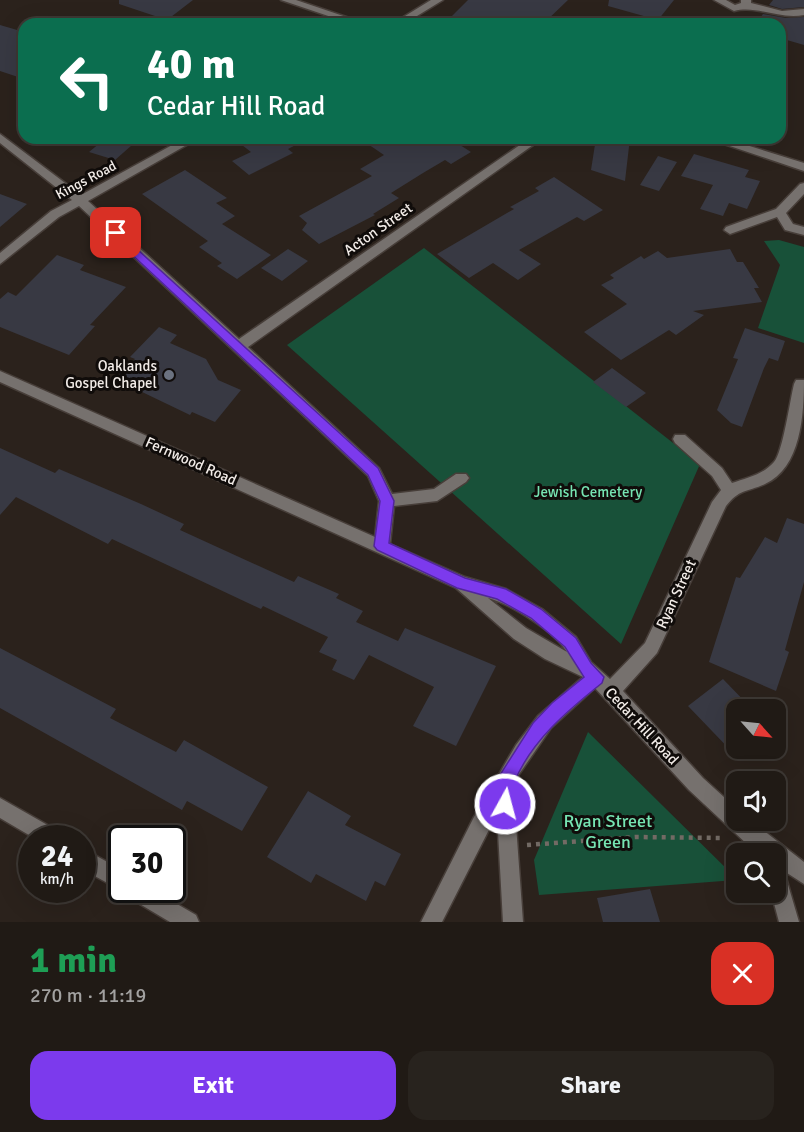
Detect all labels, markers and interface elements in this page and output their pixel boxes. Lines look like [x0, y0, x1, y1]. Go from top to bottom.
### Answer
text: 40 m [147, 39, 236, 90]
icon: left [48, 42, 126, 120]
text: Cedar Hill Road [147, 90, 325, 123]
street label: Kings Road [53, 157, 119, 203]
street label: Acton Street [340, 199, 416, 259]
pin [90, 207, 141, 258]
icon: arrive [99, 216, 132, 249]
place label: Oaklands Gospel Chapel [65, 357, 157, 392]
marker: Oaklands Gospel Chapel [162, 368, 176, 382]
street label: Fernwood Road [143, 433, 239, 489]
park label: Jewish Cemetery [534, 483, 642, 501]
street label: Ryan Street [652, 557, 700, 631]
street label: Cedar Hill Road [602, 684, 682, 768]
north arrow [726, 699, 786, 759]
map controls [726, 699, 786, 903]
button: sound [726, 771, 786, 831]
position arrow [473, 772, 537, 836]
park label: Ryan Street Green [564, 810, 652, 853]
speed limit sign: 30 [108, 825, 186, 903]
text: 24 [41, 838, 73, 875]
button: search [726, 843, 786, 903]
text: km/h [40, 870, 74, 888]
text: 1 min [30, 938, 117, 983]
button: close [711, 942, 774, 1005]
text: 270 m · 11:19 [30, 983, 146, 1008]
button: Exit [30, 1051, 396, 1120]
button: Share [408, 1051, 774, 1120]

